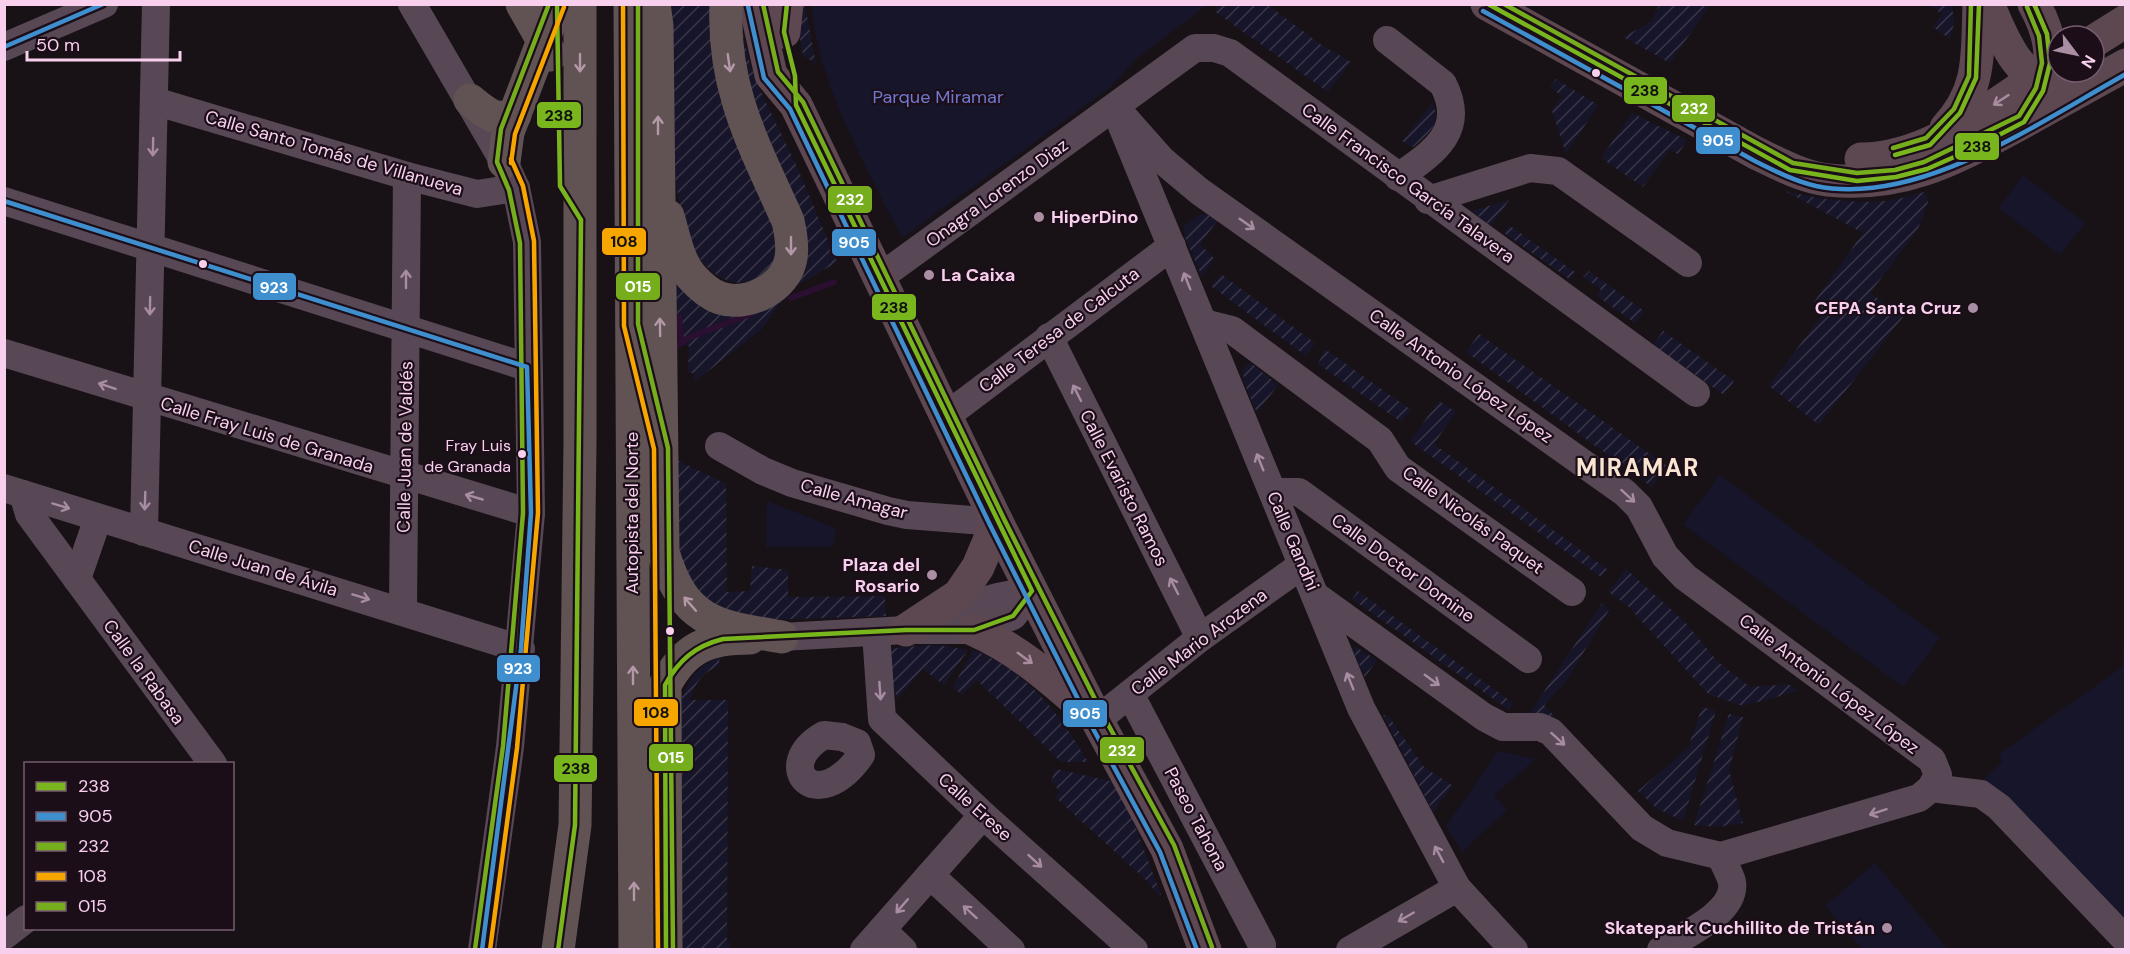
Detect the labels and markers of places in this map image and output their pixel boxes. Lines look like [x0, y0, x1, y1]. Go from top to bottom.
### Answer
unlabelled marker [1590, 67, 1602, 79]
place label: HiperDino [1051, 205, 1139, 229]
marker: HiperDino [1032, 210, 1046, 224]
unlabelled marker [197, 258, 209, 270]
place label: La Caixa [941, 263, 1015, 287]
marker: La Caixa [922, 268, 936, 282]
place label: CEPA Santa Cruz [1815, 296, 1961, 320]
marker: CEPA Santa Cruz [1966, 301, 1980, 315]
place label: Fray Luis de Granada [424, 435, 511, 477]
marker: Fray Luis de Granada [516, 448, 528, 460]
place label: Plaza del Rosario [843, 553, 920, 598]
marker: Plaza del Rosario [925, 568, 939, 582]
unlabelled marker [664, 625, 676, 637]
place label: Skatepark Cuchillito de Tristán [1604, 916, 1875, 940]
marker: Skatepark Cuchillito de Tristán [1880, 921, 1894, 935]

